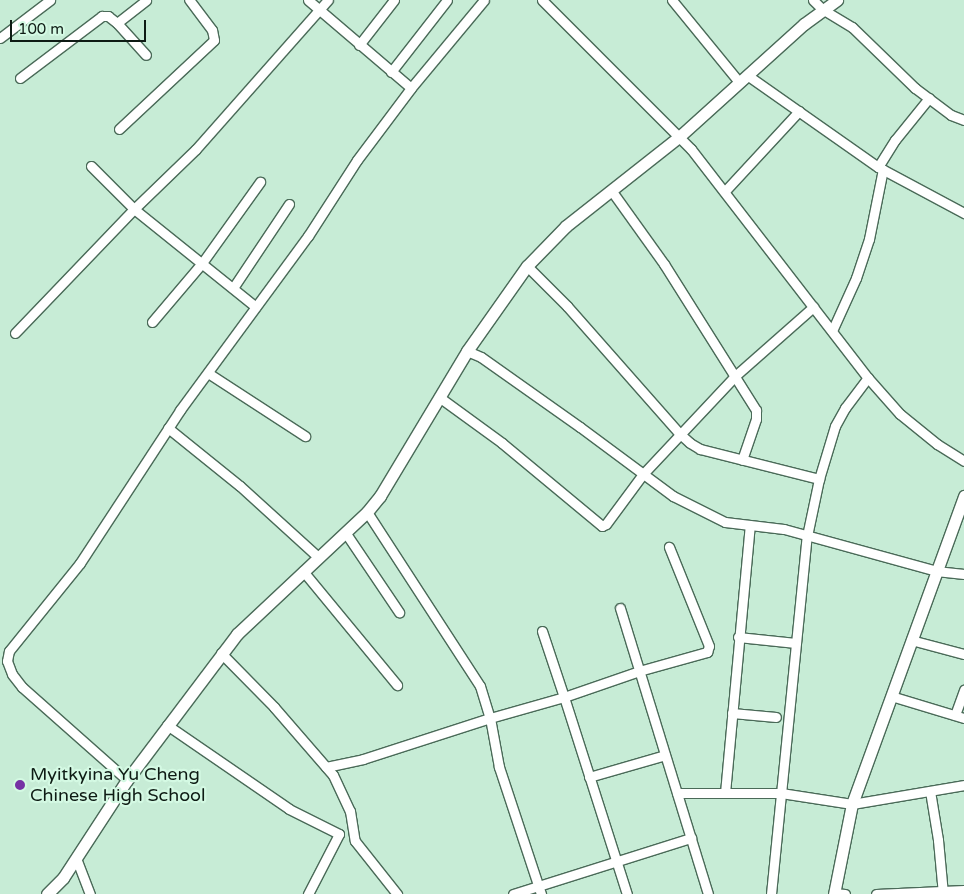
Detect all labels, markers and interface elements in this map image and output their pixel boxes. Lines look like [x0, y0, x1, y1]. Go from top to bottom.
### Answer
scale bar [12, 10, 149, 42]
text: 100 m [18, 20, 64, 38]
place label: Myitkyina Yu Cheng Chinese High School [30, 764, 206, 806]
marker: Myitkyina Yu Cheng Chinese High School [14, 779, 26, 791]

